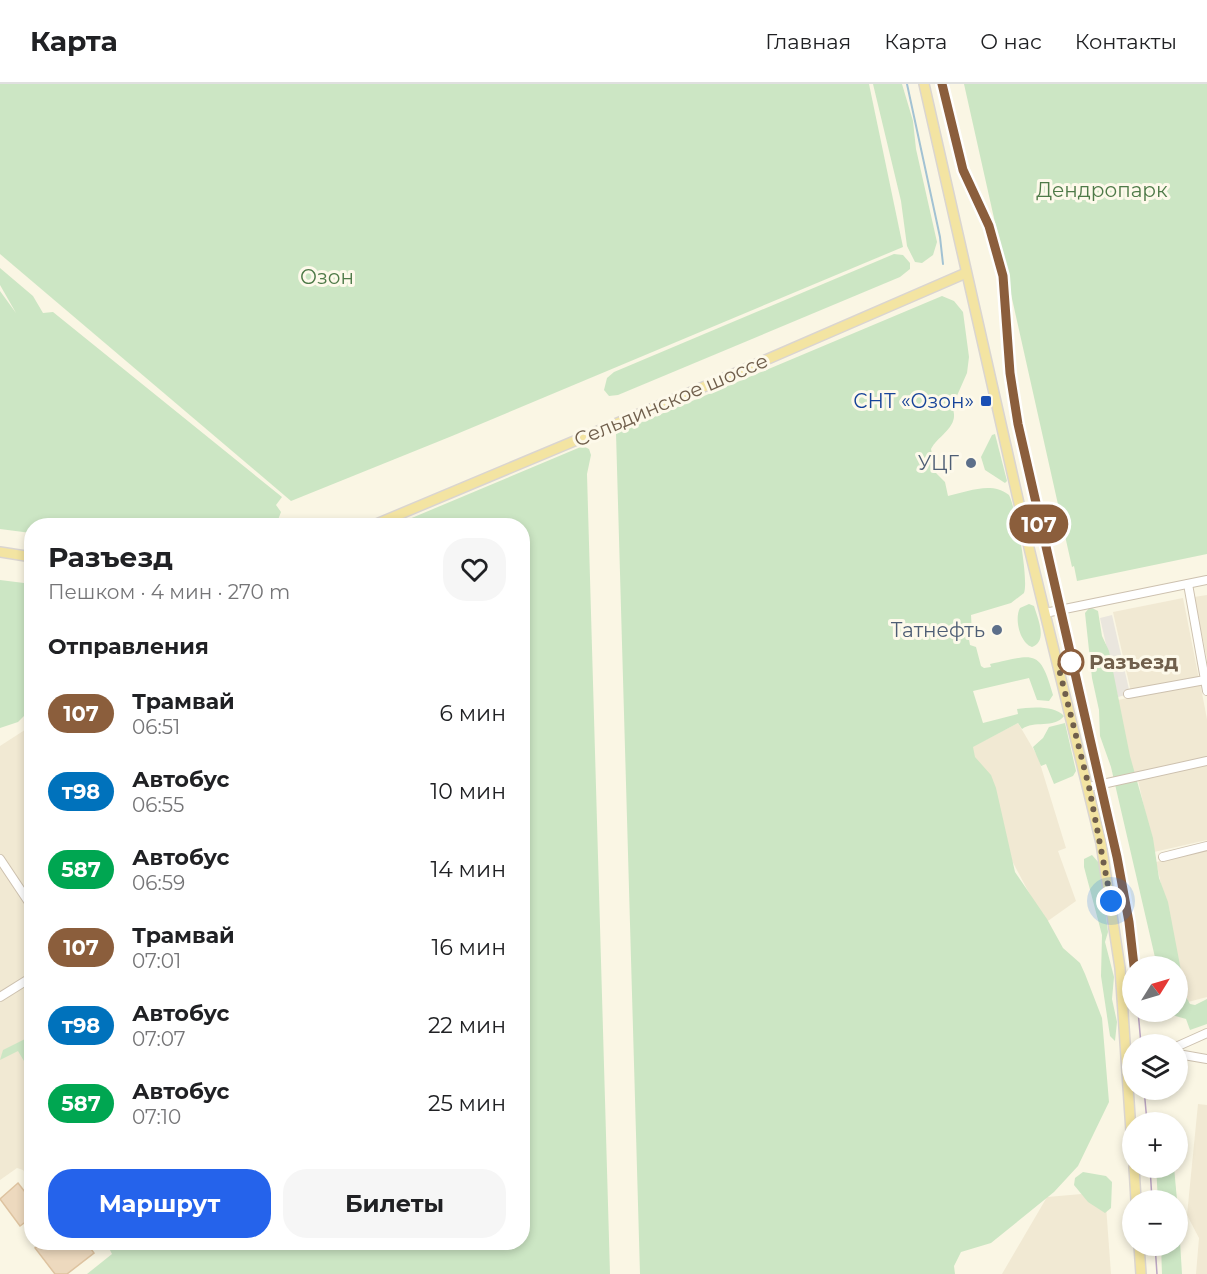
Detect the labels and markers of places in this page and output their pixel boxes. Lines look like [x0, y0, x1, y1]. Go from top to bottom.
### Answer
place label: СНТ «Озон» [853, 389, 974, 413]
marker: СНТ «Озон» [979, 394, 993, 408]
place label: УЦГ [918, 451, 960, 475]
marker: УЦГ [964, 456, 978, 470]
place label: Татнефть [891, 618, 985, 642]
marker: Татнефть [990, 623, 1004, 637]
marker: Разъезд [1058, 649, 1084, 675]
place label: Разъезд [1089, 650, 1178, 674]

